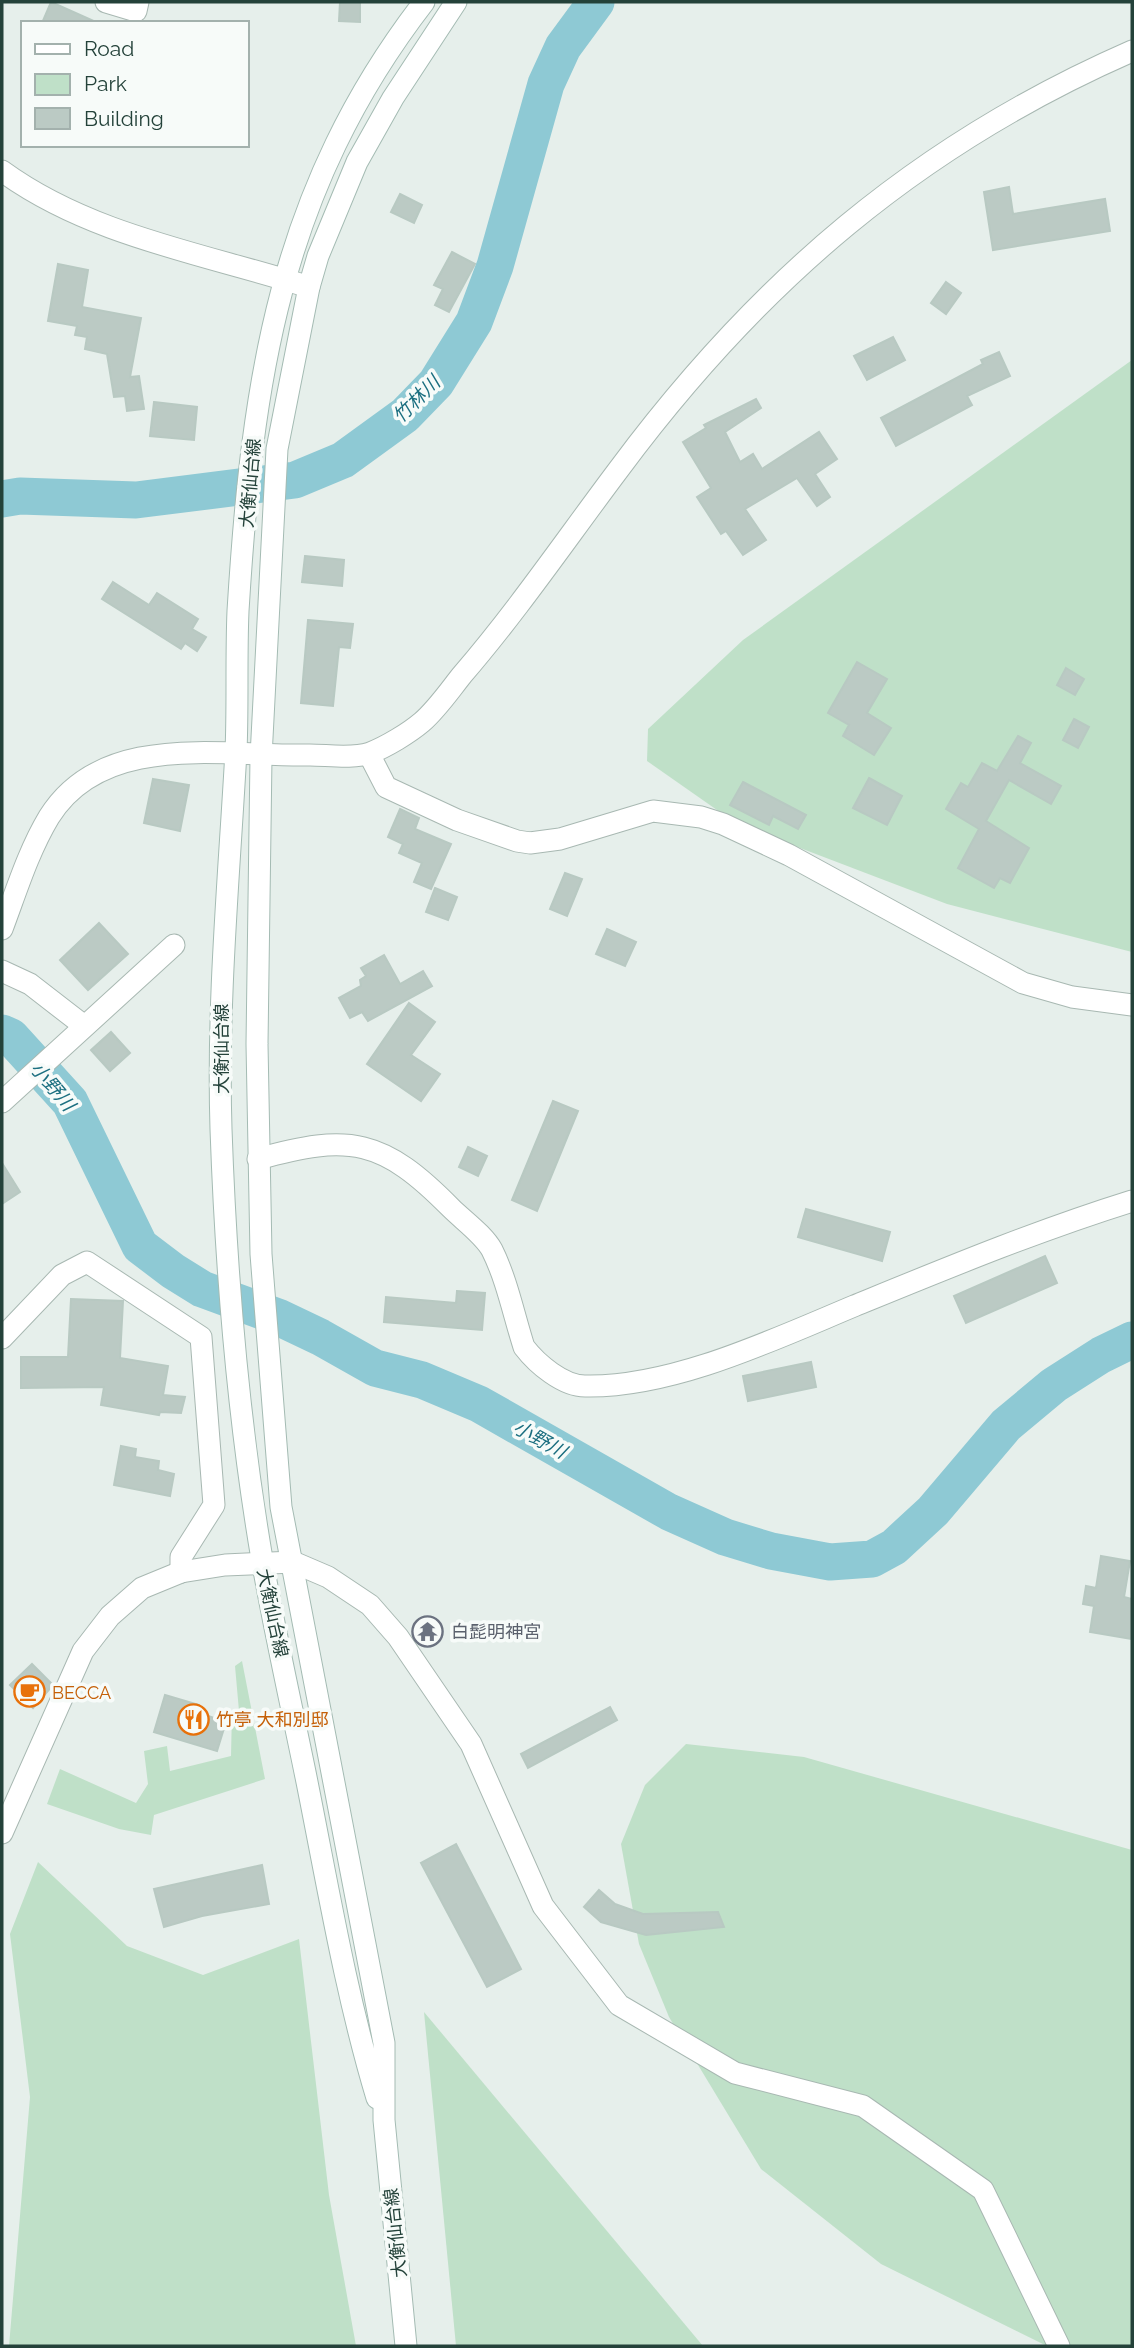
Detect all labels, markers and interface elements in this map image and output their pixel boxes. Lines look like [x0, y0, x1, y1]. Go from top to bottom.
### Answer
legend [21, 21, 248, 147]
text: Road [84, 36, 134, 61]
text: Park [84, 71, 127, 96]
text: Building [84, 106, 164, 131]
water label: 竹林川 [388, 370, 445, 427]
street label: 大衡仙台線 [236, 437, 264, 529]
street label: 大衡仙台線 [211, 1004, 232, 1094]
water label: 小野川 [26, 1057, 81, 1116]
water label: 小野川 [510, 1416, 572, 1463]
street label: 大衡仙台線 [253, 1567, 293, 1659]
temple icon: 白髭明神宮 [411, 1614, 445, 1648]
place label: 白髭明神宮 [451, 1621, 541, 1642]
cafe icon: BECCA [12, 1675, 46, 1709]
place label: BECCA [52, 1682, 111, 1703]
restaurant icon: 竹亭 大和別邸 [176, 1702, 210, 1736]
place label: 竹亭 大和別邸 [216, 1709, 329, 1730]
street label: 大衡仙台線 [380, 2187, 410, 2279]

